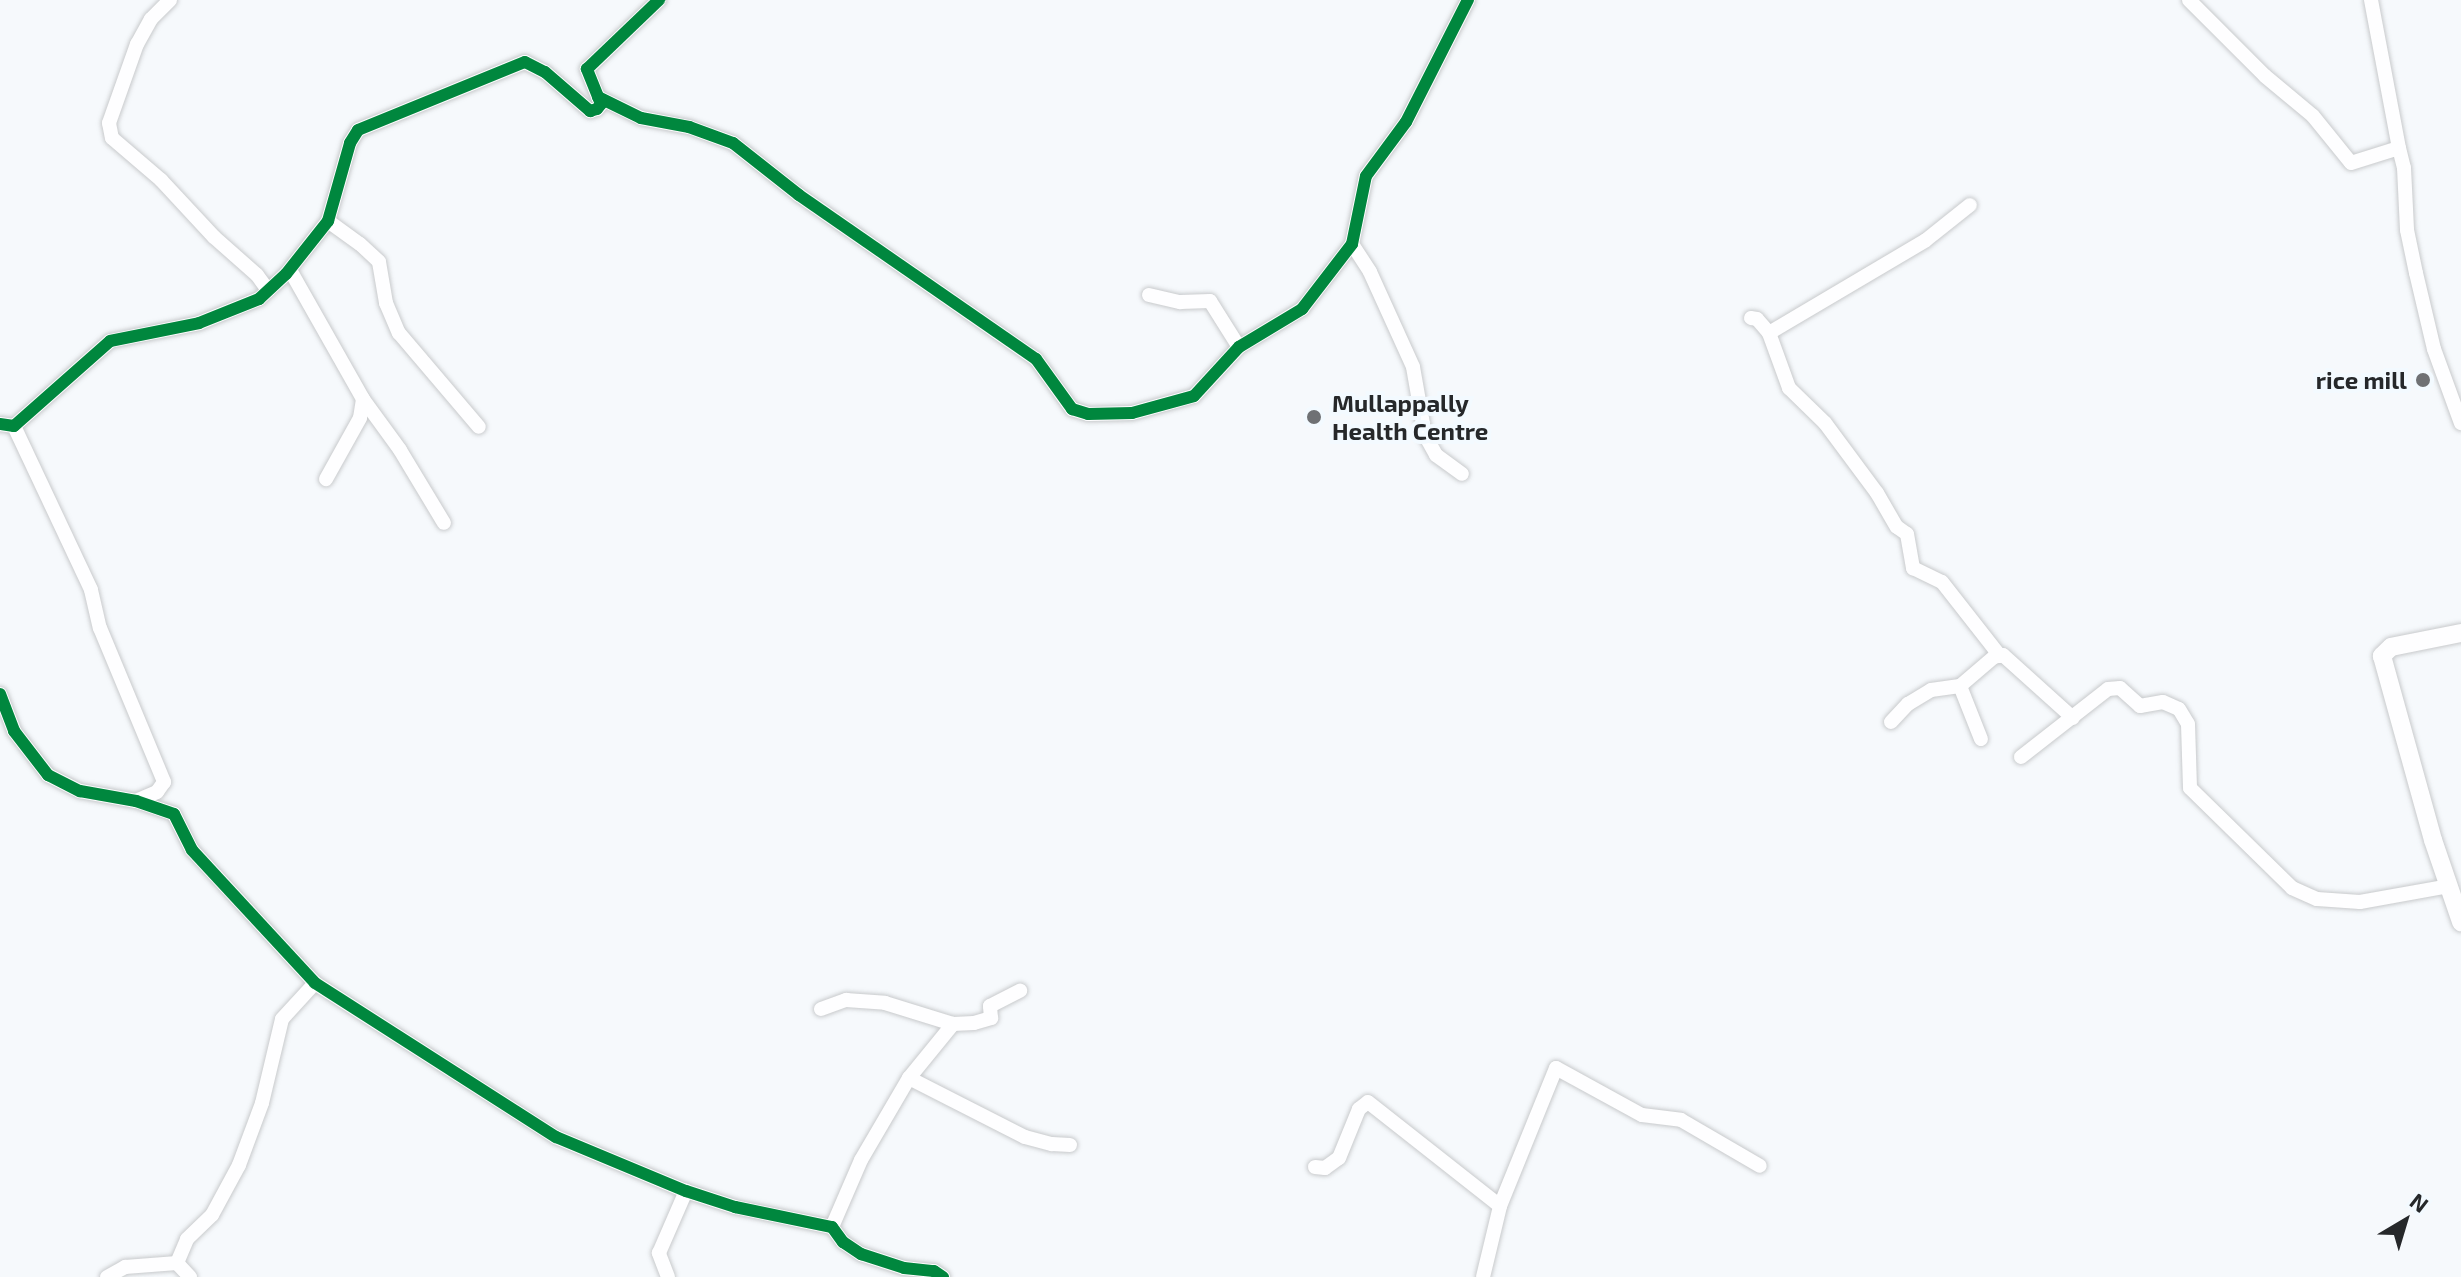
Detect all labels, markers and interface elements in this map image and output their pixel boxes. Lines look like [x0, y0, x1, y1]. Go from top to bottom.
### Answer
place label: rice mill [2316, 366, 2407, 394]
marker: rice mill [2414, 371, 2432, 389]
place label: Mullappally Health Centre [1332, 389, 1488, 445]
marker: Mullappally Health Centre [1303, 406, 1325, 428]
north arrow [2365, 1181, 2445, 1261]
text: N [2406, 1187, 2434, 1217]

